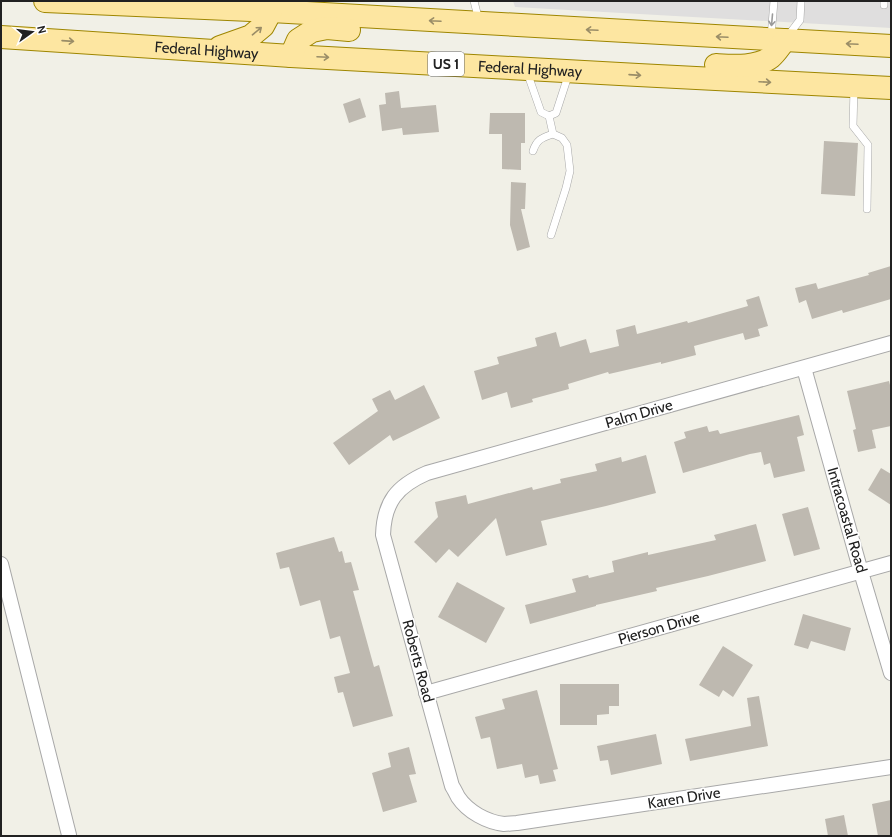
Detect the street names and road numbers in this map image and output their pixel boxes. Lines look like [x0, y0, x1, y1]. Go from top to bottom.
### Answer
street label: Federal Highway [154, 38, 260, 63]
road number: US 1 [428, 52, 464, 76]
street label: Federal Highway [478, 57, 583, 81]
street label: Palm Drive [603, 396, 675, 432]
street label: Intracoastal Road [823, 465, 871, 575]
street label: Pierson Drive [616, 608, 702, 648]
street label: Roberts Road [398, 618, 438, 704]
street label: Karen Drive [646, 783, 722, 813]

